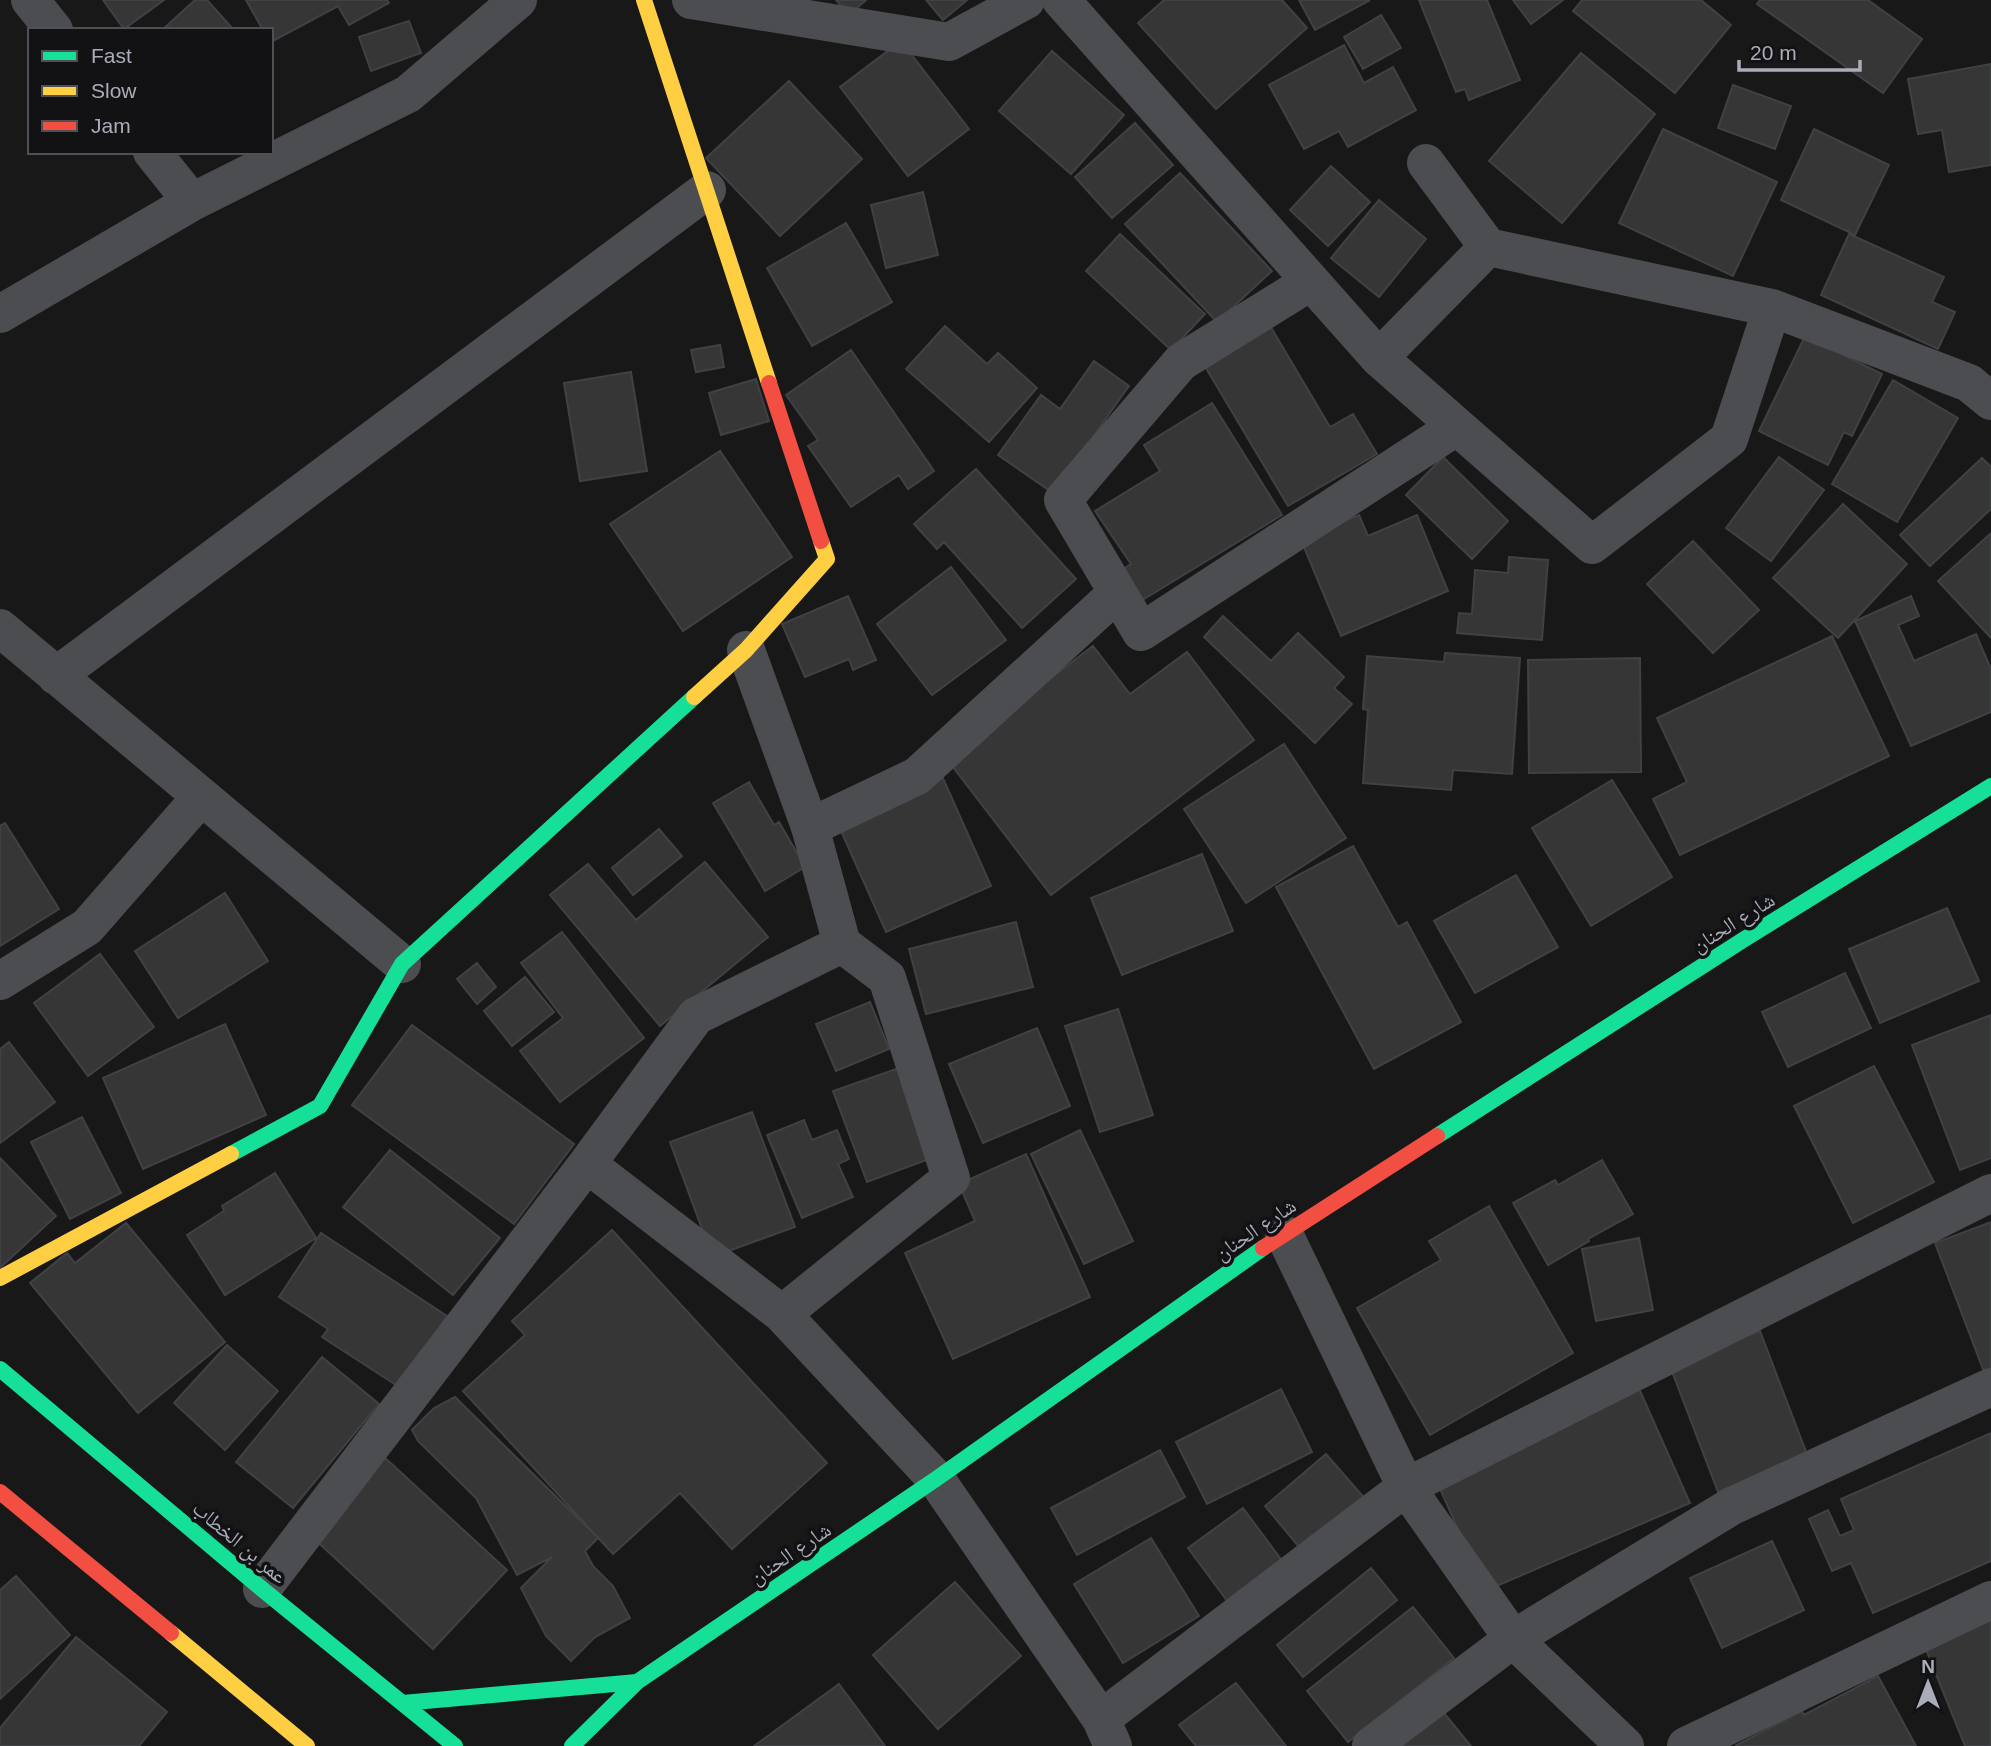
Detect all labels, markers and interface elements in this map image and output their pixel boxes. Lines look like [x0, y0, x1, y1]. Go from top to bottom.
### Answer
legend [28, 28, 273, 154]
scale bar [1739, 28, 1860, 72]
text: 20 m [1750, 41, 1797, 64]
text: Fast [91, 44, 132, 67]
text: Slow [91, 79, 137, 102]
text: Jam [91, 114, 131, 137]
street label: شارع الحنان [1687, 888, 1780, 958]
street label: شارع الحنان [1210, 1193, 1301, 1266]
street label: عمر بن الخطاب [187, 1496, 292, 1590]
street label: شارع الحنان [745, 1517, 836, 1590]
north arrow [1893, 1648, 1963, 1718]
text: N [1921, 1656, 1935, 1677]

